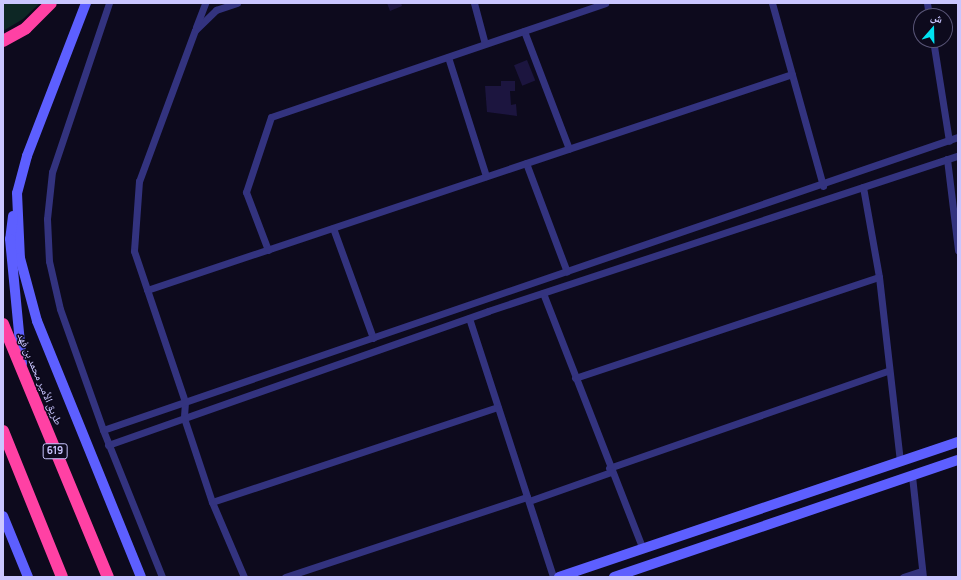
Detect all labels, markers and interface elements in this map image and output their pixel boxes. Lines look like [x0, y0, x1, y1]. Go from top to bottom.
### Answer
north arrow [913, 8, 953, 48]
text: ش [929, 8, 945, 26]
street label: طريق الأمير محمد بن فهد [15, 331, 65, 427]
road number: 619 [42, 443, 68, 459]

